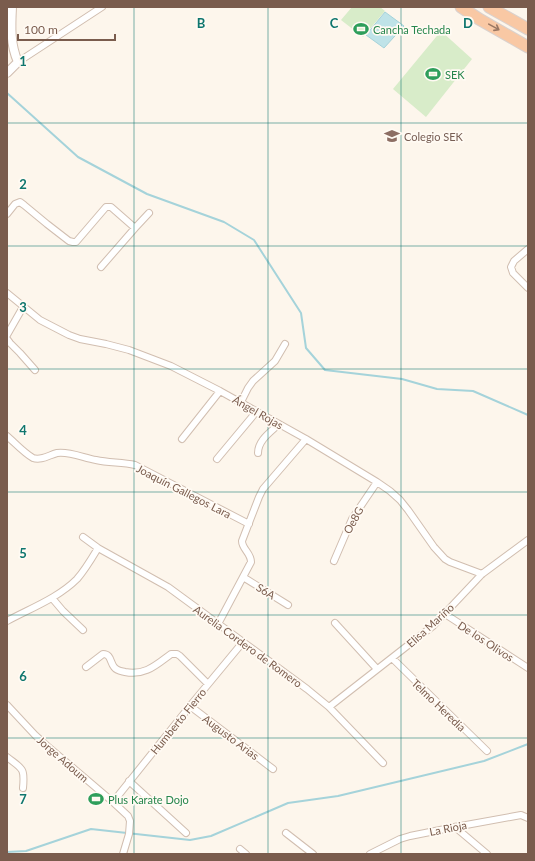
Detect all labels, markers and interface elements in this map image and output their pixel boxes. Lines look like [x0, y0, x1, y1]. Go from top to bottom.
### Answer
text: B [197, 15, 206, 31]
text: C [330, 15, 339, 31]
text: D [463, 15, 473, 31]
scale bar [18, 16, 115, 42]
sports icon: Cancha Techada [352, 20, 370, 38]
text: 100 m [24, 22, 58, 37]
place label: Cancha Techada [373, 23, 451, 36]
one-way arrow [488, 24, 500, 32]
text: 1 [19, 53, 27, 69]
sports icon: SEK [424, 65, 442, 83]
place label: SEK [445, 68, 465, 81]
school or university icon: Colegio SEK [383, 127, 401, 145]
place label: Colegio SEK [404, 130, 464, 143]
text: 2 [19, 176, 27, 192]
text: 3 [19, 299, 27, 315]
street label: Ángel Rojas [230, 392, 286, 432]
text: 4 [19, 422, 27, 438]
street label: Joaquín Gallegos Lara [135, 461, 233, 521]
street label: Oe8G [340, 504, 366, 536]
text: 5 [19, 545, 27, 561]
street label: S6A [254, 580, 278, 602]
street label: Elisa Mariño [404, 600, 456, 650]
street label: Aurelia Cordero de Romero [191, 602, 305, 690]
street label: De los Olivos [456, 618, 516, 664]
text: 6 [19, 668, 27, 684]
street label: Telmo Heredia [409, 676, 469, 734]
street label: Humberto Fierro [147, 685, 209, 757]
street label: Augusto Arias [200, 712, 262, 762]
street label: Jorge Adoum [35, 733, 91, 785]
sports icon: Plus Karate Dojo [87, 790, 105, 808]
text: 7 [19, 791, 27, 807]
place label: Plus Karate Dojo [108, 793, 189, 806]
street label: La Rioja [428, 818, 468, 838]

